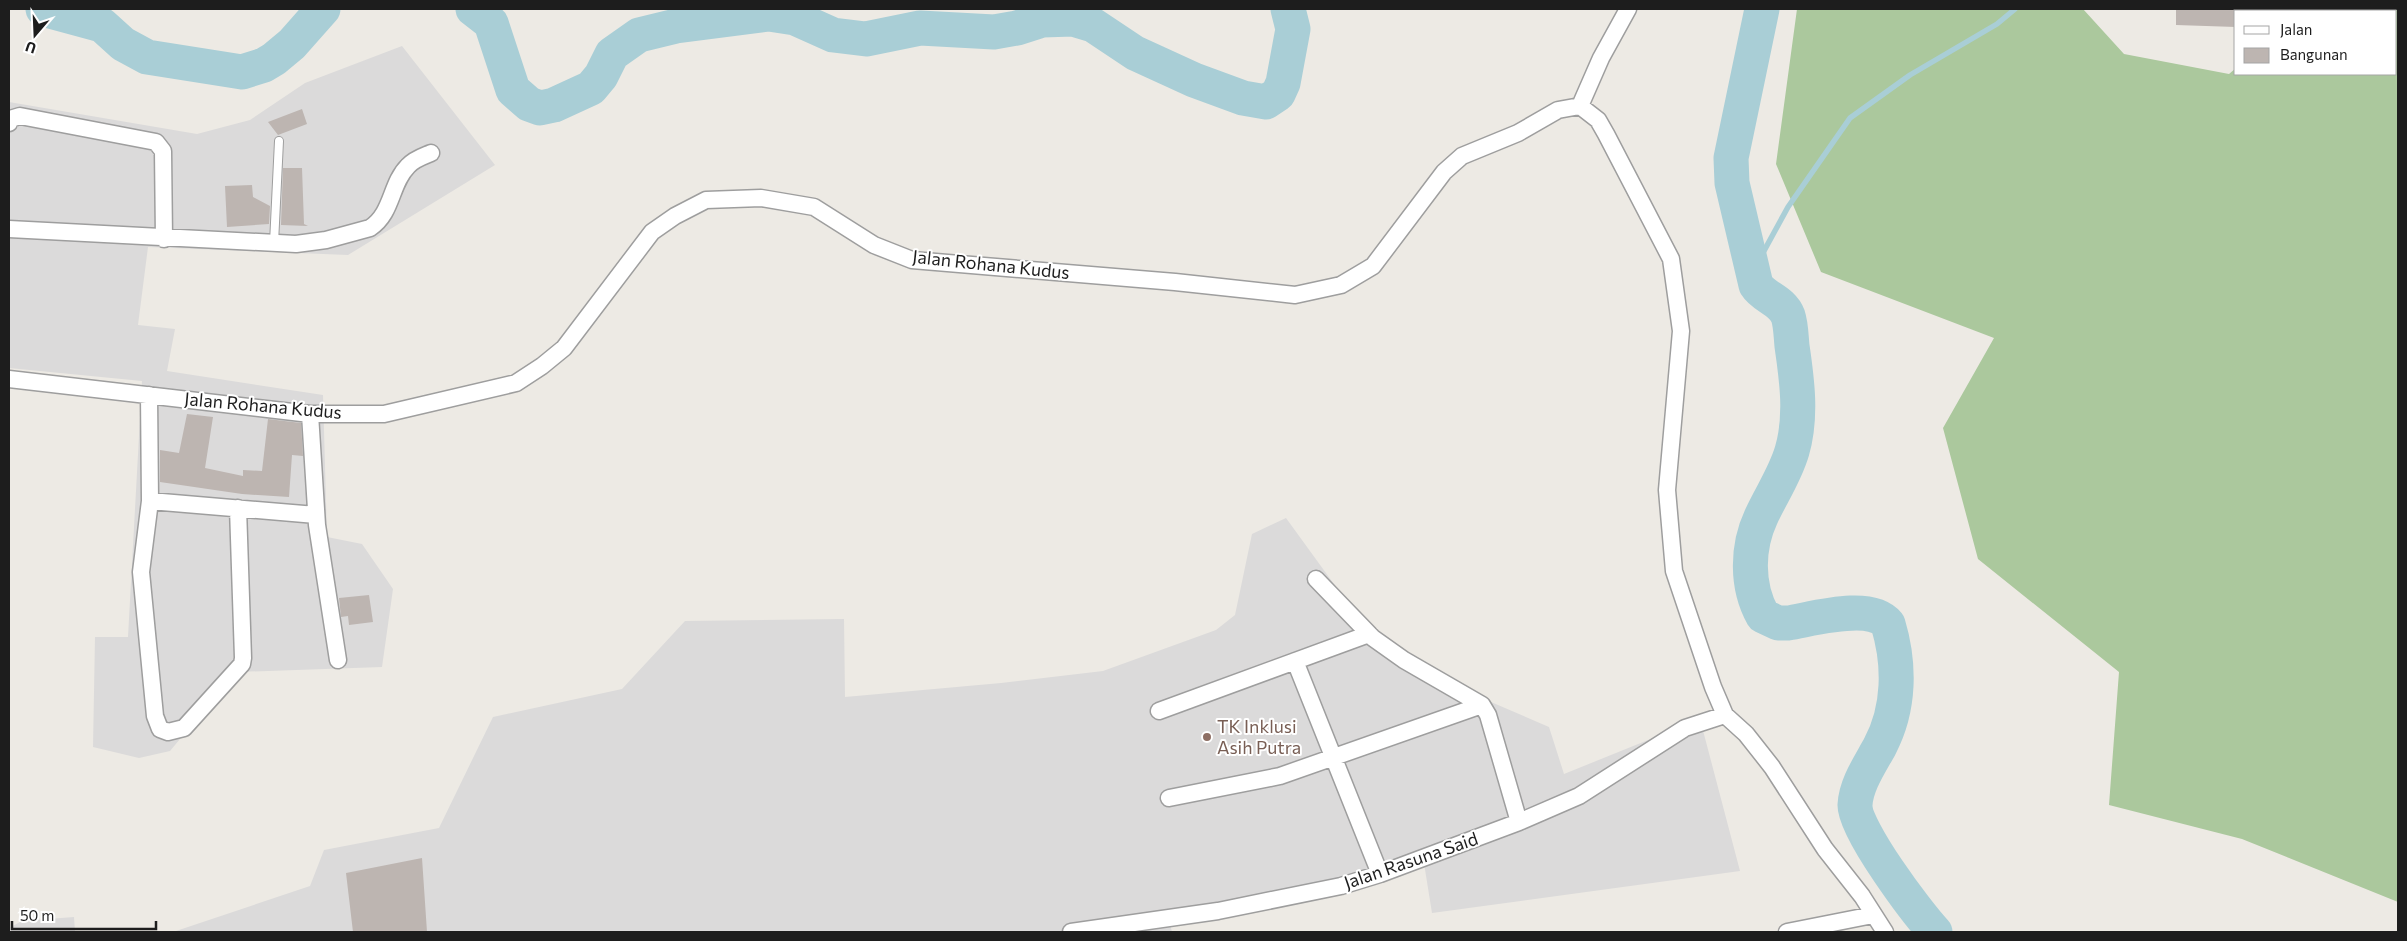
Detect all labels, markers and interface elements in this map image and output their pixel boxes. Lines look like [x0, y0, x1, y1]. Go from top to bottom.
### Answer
north arrow [10, 10, 60, 60]
legend [2234, 10, 2397, 75]
text: Jalan [2280, 20, 2312, 38]
text: U [23, 38, 38, 57]
text: Bangunan [2280, 45, 2348, 63]
street label: Jalan Rohana Kudus [911, 245, 1071, 283]
street label: Jalan Rohana Kudus [183, 387, 343, 423]
place label: TK Inklusi Asih Putra [1217, 715, 1301, 758]
marker: TK Inklusi Asih Putra [1201, 731, 1213, 743]
street label: Jalan Rasuna Said [1341, 827, 1481, 893]
scale bar [12, 898, 156, 930]
text: 50 m [20, 906, 54, 924]

